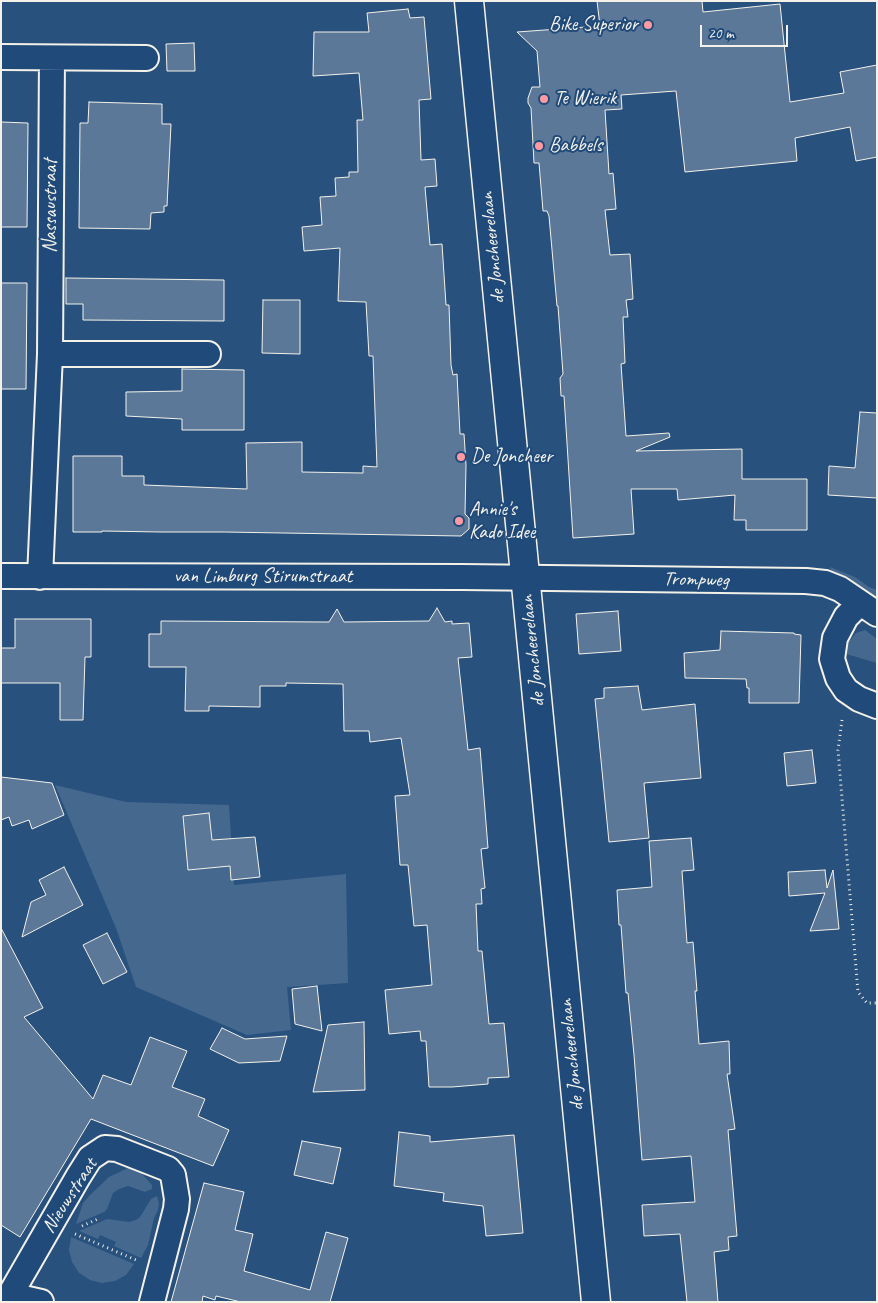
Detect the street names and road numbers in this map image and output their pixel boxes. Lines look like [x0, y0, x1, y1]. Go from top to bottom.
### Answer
street label: Nassaustraat [39, 159, 63, 253]
street label: de Joncheerelaan [475, 191, 511, 305]
street label: van Limburg Stirumstraat [174, 565, 352, 589]
street label: Trompweg [663, 567, 729, 593]
street label: de Joncheerelaan [515, 594, 551, 708]
street label: de Joncheerelaan [554, 998, 590, 1112]
street label: Nieuwstraat [37, 1154, 103, 1238]

